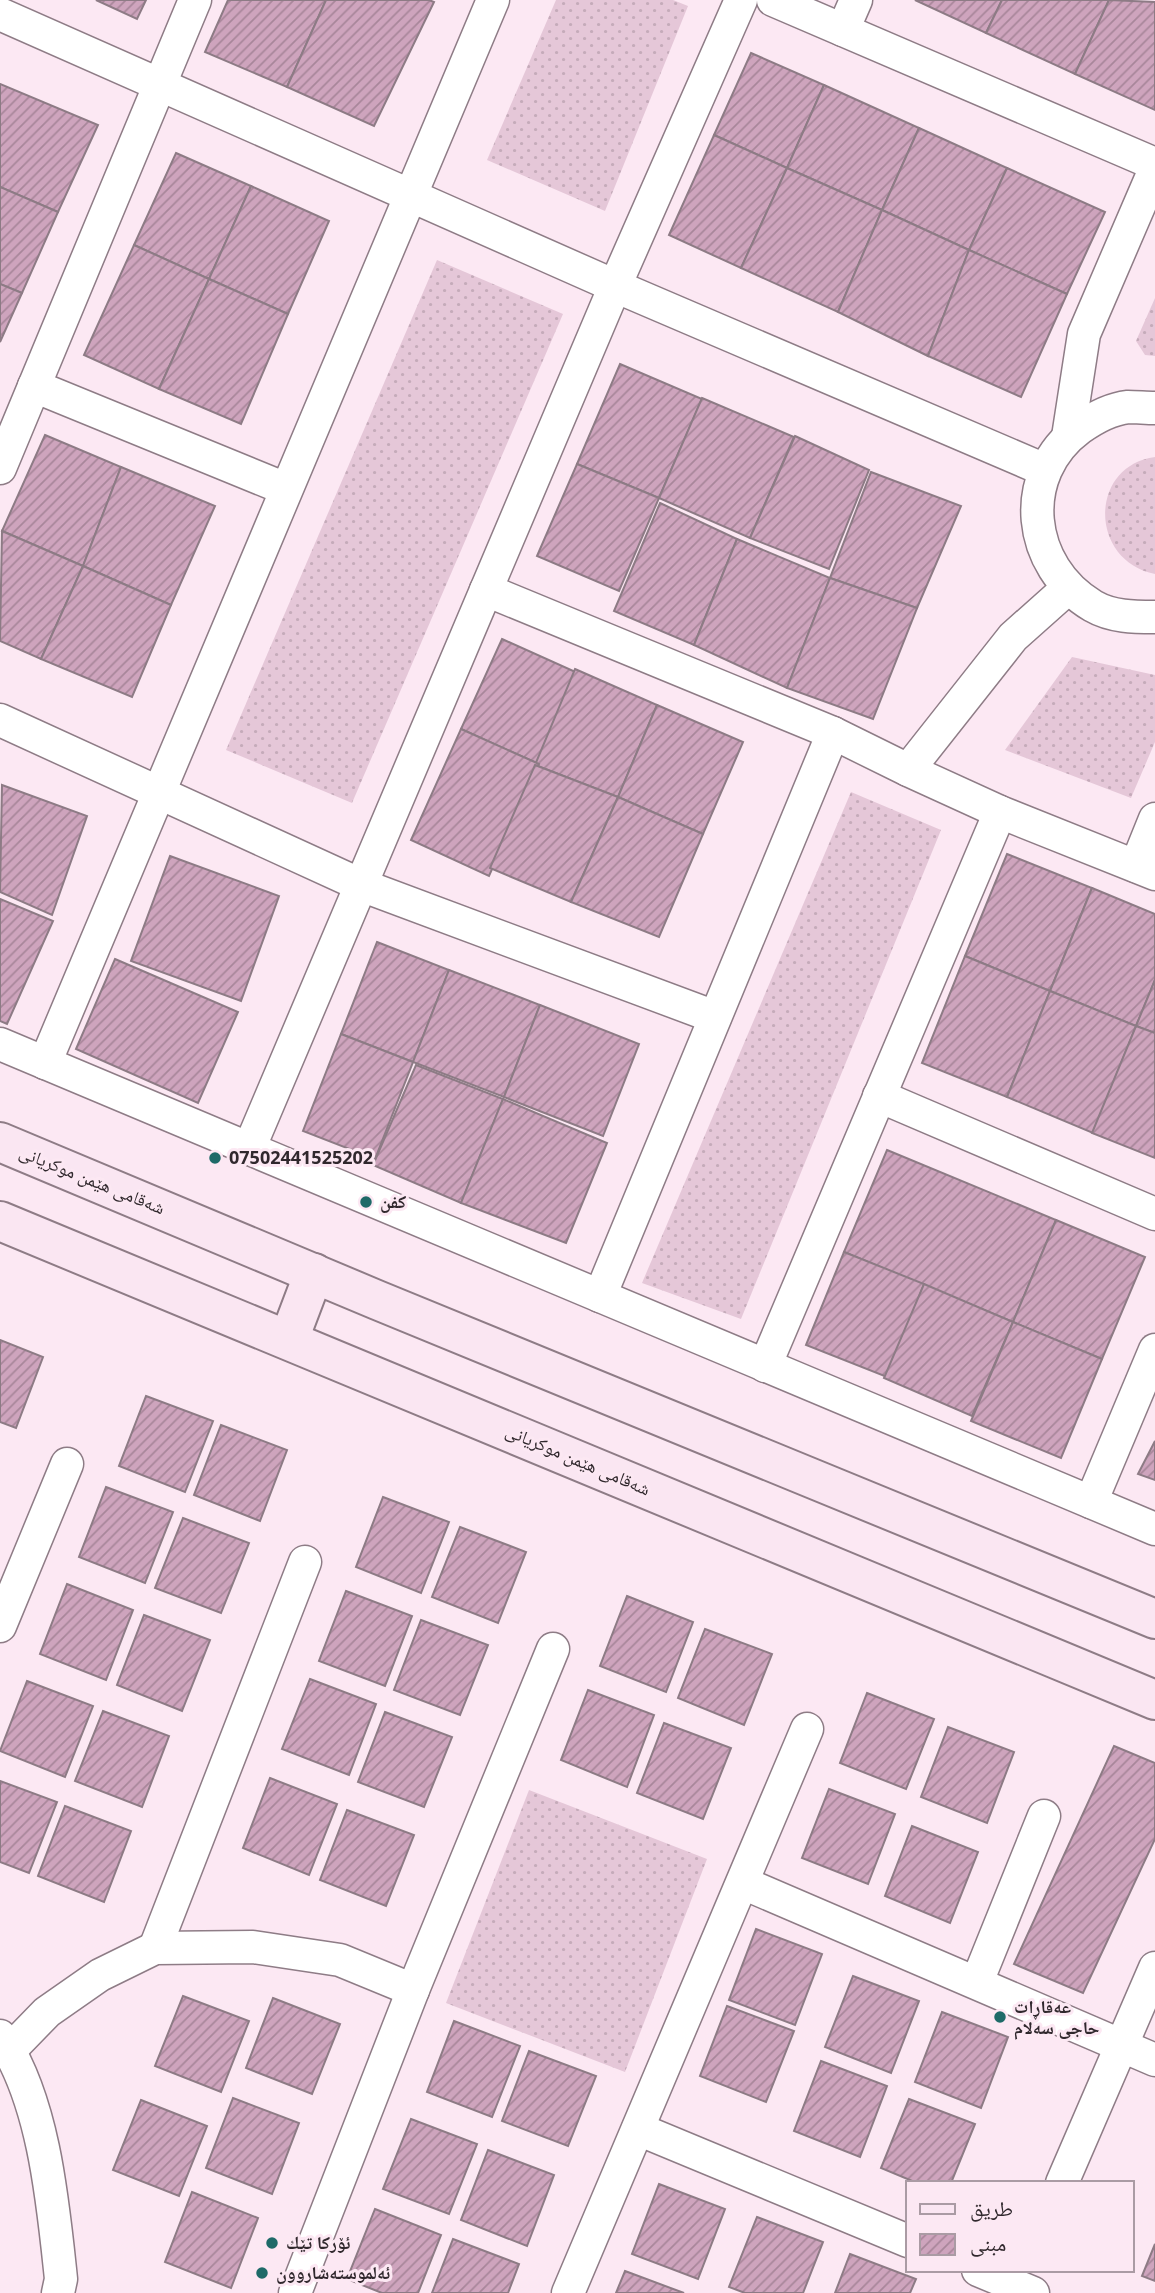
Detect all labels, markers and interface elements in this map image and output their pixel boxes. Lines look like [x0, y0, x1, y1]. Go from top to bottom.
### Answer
street label: شەقامی هێمن موکریانی [16, 1139, 169, 1219]
place label: 07502441525202 [229, 1145, 373, 1169]
marker: 07502441525202 [207, 1150, 223, 1166]
place label: كفن [380, 1189, 406, 1213]
marker: كفن [358, 1194, 374, 1210]
street label: شەقامی هێمن موکریانی [502, 1418, 654, 1500]
place label: عەقاڕات حاجی سەلام [1014, 1994, 1100, 2040]
marker: عەقاڕات حاجی سەلام [992, 2009, 1008, 2025]
legend [906, 2181, 1134, 2272]
text: طريق [970, 2194, 1013, 2222]
text: مبنى [970, 2229, 1006, 2257]
place label: ئۆركا تێك [286, 2230, 350, 2254]
marker: ئۆركا تێك [264, 2235, 280, 2251]
place label: ئەلموستەشاروون [276, 2260, 390, 2284]
marker: ئەلموستەشاروون [254, 2265, 270, 2281]

